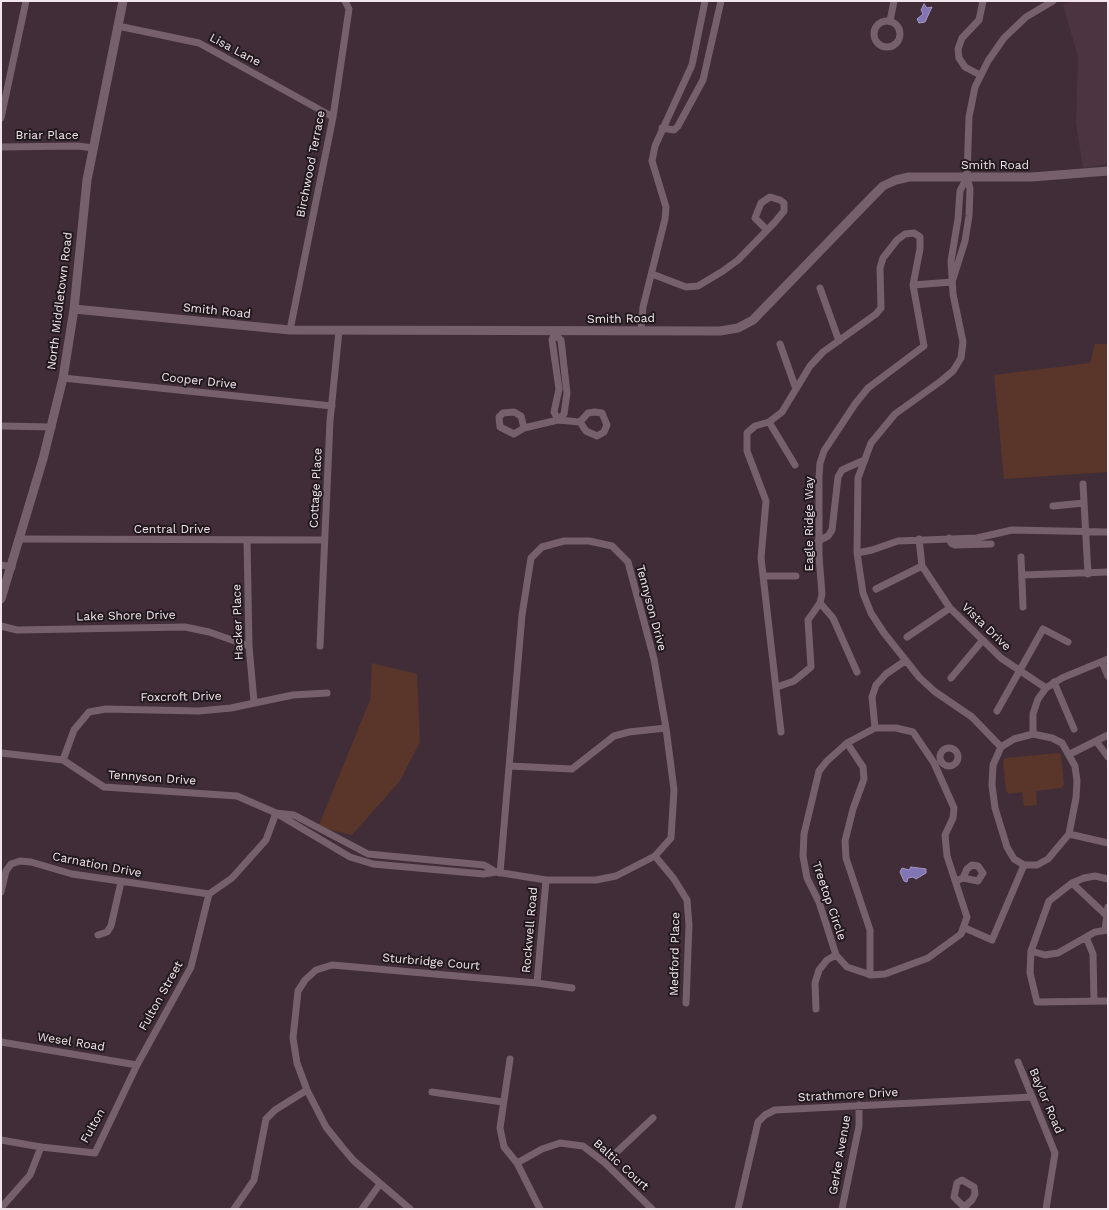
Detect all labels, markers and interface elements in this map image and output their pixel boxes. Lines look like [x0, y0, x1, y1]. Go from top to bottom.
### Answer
street label: Lisa Lane [207, 31, 263, 69]
street label: Birchwood Terrace [294, 109, 328, 219]
street label: Briar Place [15, 128, 79, 142]
street label: Smith Road [961, 158, 1029, 172]
street label: North Middletown Road [44, 231, 76, 371]
street label: Smith Road [182, 300, 252, 322]
street label: Smith Road [587, 311, 655, 327]
street label: Cooper Drive [160, 370, 238, 392]
street label: Cottage Place [307, 448, 325, 528]
street label: Eagle Ridge Way [802, 476, 816, 572]
street label: Central Drive [134, 522, 210, 536]
street label: Tennyson Drive [633, 563, 669, 653]
street label: Hacker Place [229, 584, 247, 660]
street label: Vista Drive [958, 600, 1014, 654]
street label: Lake Shore Drive [76, 608, 176, 624]
street label: Foxcroft Drive [140, 689, 222, 705]
street label: Tennyson Drive [107, 768, 197, 788]
street label: Carnation Drive [51, 849, 143, 881]
street label: Treetop Circle [809, 860, 849, 942]
street label: Rockwell Road [519, 887, 541, 973]
street label: Medford Place [667, 912, 683, 996]
street label: Sturbridge Court [382, 951, 480, 973]
street label: Fulton Street [136, 959, 186, 1033]
street label: Wesel Road [36, 1030, 106, 1054]
street label: Baylor Road [1026, 1066, 1066, 1136]
street label: Strathmore Drive [797, 1085, 899, 1105]
street label: Fulton [78, 1106, 108, 1146]
street label: Gerke Avenue [826, 1114, 854, 1196]
street label: Baltic Court [590, 1136, 652, 1194]

